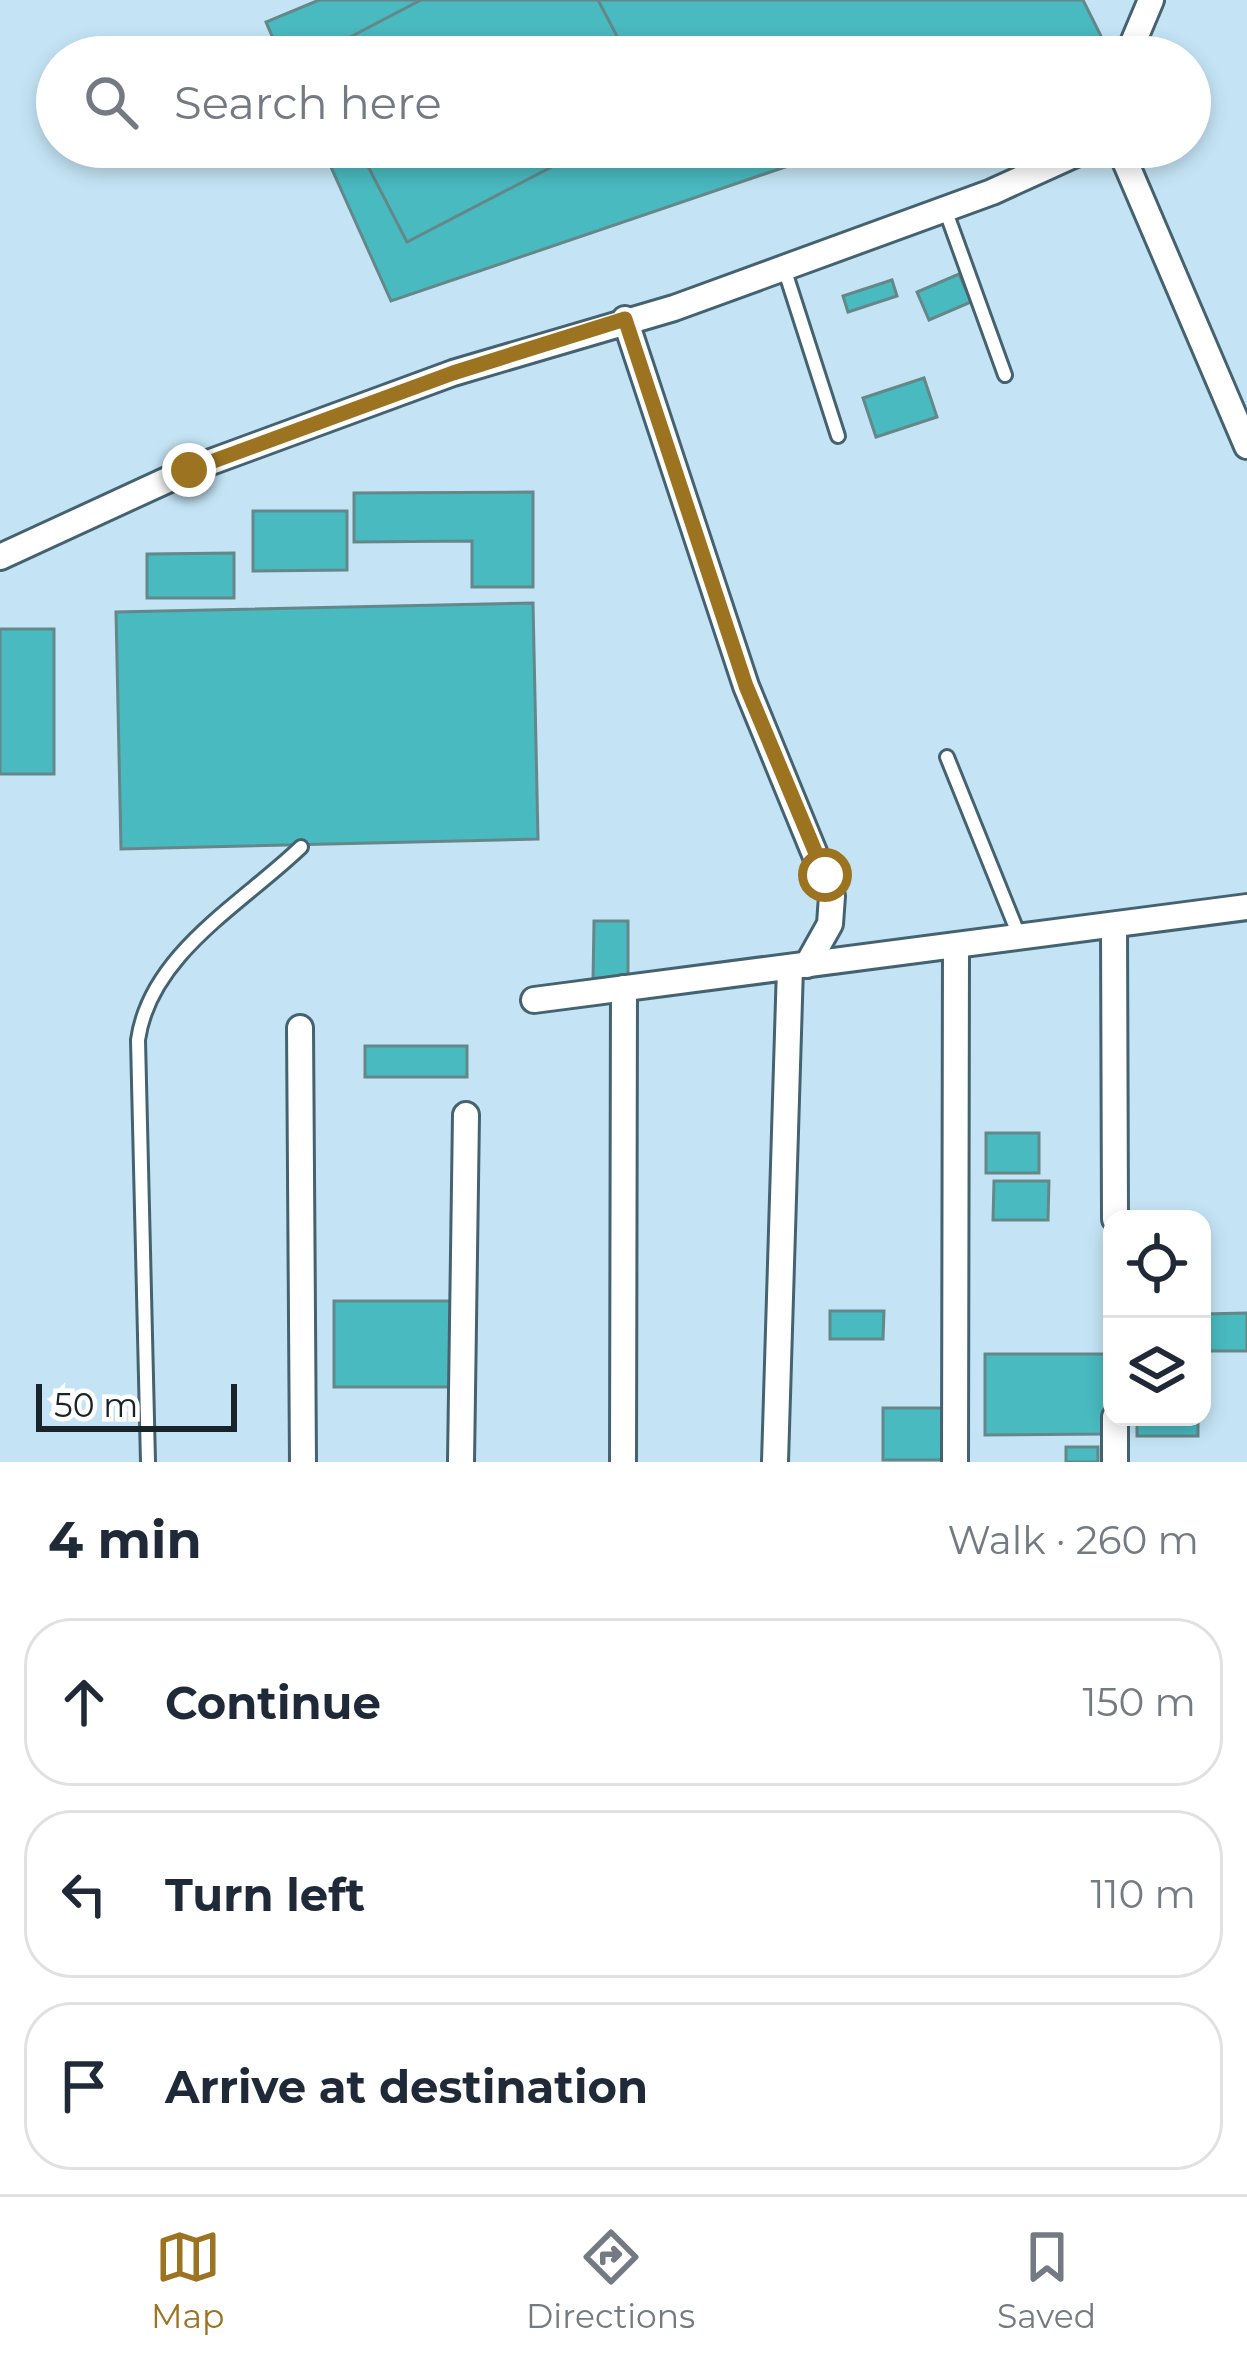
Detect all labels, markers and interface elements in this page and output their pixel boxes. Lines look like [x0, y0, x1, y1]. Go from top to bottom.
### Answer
search box [36, 36, 1211, 168]
icon: search [78, 69, 144, 135]
text: Search here [174, 75, 442, 130]
route end [162, 443, 216, 497]
route start [798, 848, 852, 902]
map controls [1103, 1210, 1211, 1426]
button: locate [1103, 1210, 1211, 1318]
button: layers [1103, 1318, 1211, 1426]
scale bar [36, 1378, 237, 1431]
text: 50 m [54, 1385, 138, 1425]
text: 4 min [48, 1509, 202, 1571]
text: Walk · 260 m [947, 1516, 1199, 1564]
icon: ahead [51, 1669, 117, 1735]
text: Continue [165, 1675, 381, 1730]
text: 150 m [1082, 1678, 1196, 1726]
icon: left [51, 1861, 117, 1927]
text: Turn left [165, 1867, 365, 1922]
text: 110 m [1090, 1870, 1196, 1918]
icon: arrive [51, 2053, 117, 2119]
text: Arrive at destination [165, 2059, 648, 2114]
tab: Map [151, 2224, 224, 2336]
tab: Directions [526, 2224, 695, 2336]
tab: Saved [997, 2224, 1096, 2336]

